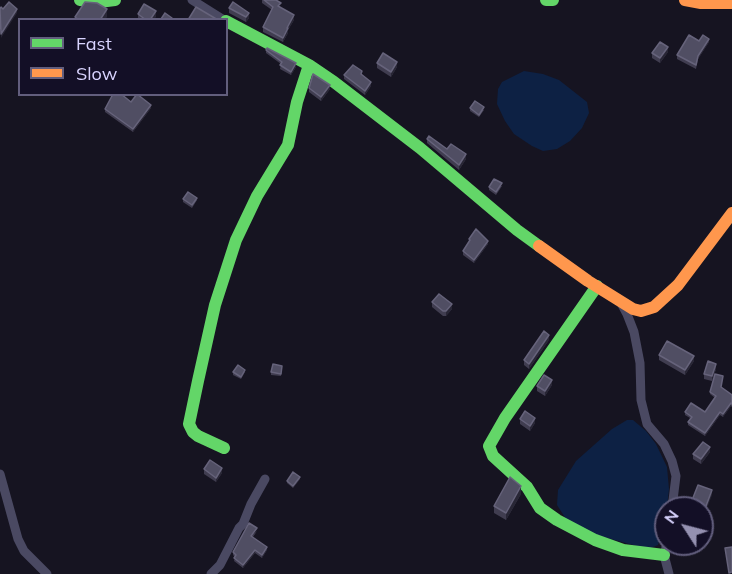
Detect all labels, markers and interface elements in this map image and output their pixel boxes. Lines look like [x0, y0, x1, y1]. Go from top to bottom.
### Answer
legend [18, 18, 228, 96]
text: Fast [76, 32, 112, 55]
text: Slow [76, 62, 117, 85]
north arrow [654, 496, 714, 556]
text: N [659, 506, 683, 527]

